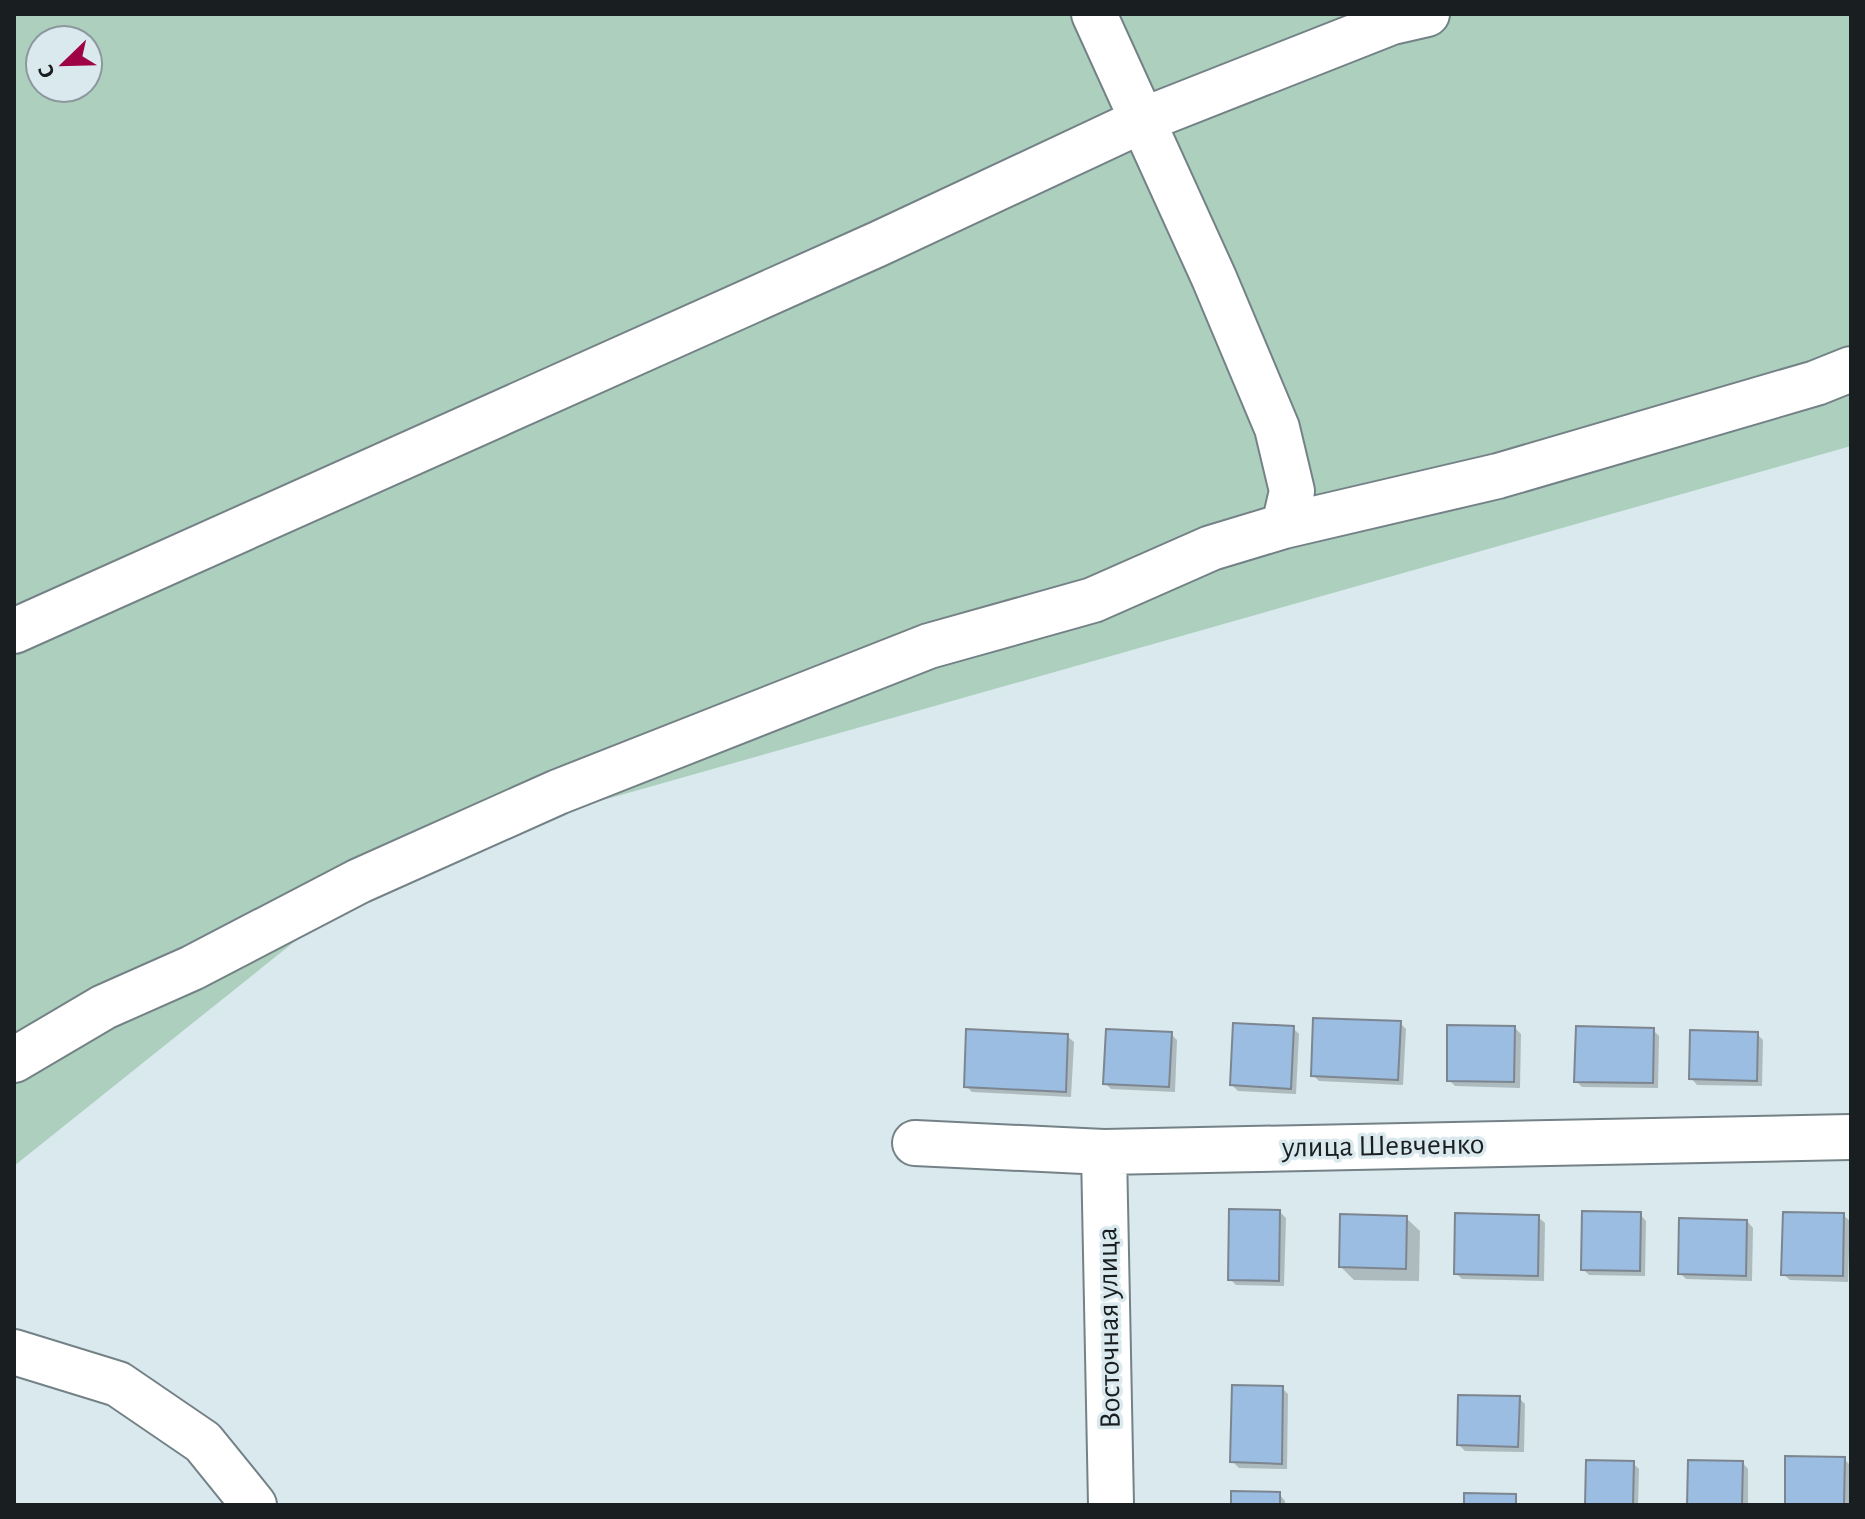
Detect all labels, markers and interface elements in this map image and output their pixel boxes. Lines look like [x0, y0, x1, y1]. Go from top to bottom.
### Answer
north arrow [24, 24, 104, 104]
text: С [34, 62, 59, 81]
street label: улица Шевченко [1280, 1129, 1485, 1163]
street label: Восточная улица [1092, 1227, 1126, 1429]

